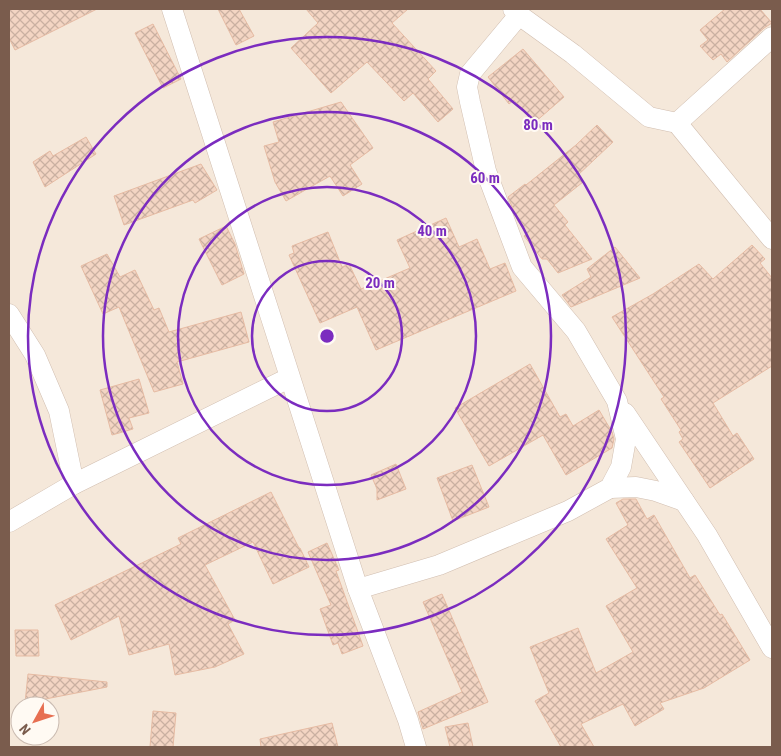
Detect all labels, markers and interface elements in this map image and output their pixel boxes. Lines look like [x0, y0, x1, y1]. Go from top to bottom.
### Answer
text: 80 m [523, 116, 553, 134]
text: 60 m [470, 169, 500, 187]
text: 40 m [417, 222, 447, 240]
text: 20 m [365, 274, 395, 292]
centre of rings [318, 327, 336, 345]
north arrow [10, 696, 60, 746]
text: N [16, 721, 34, 738]

